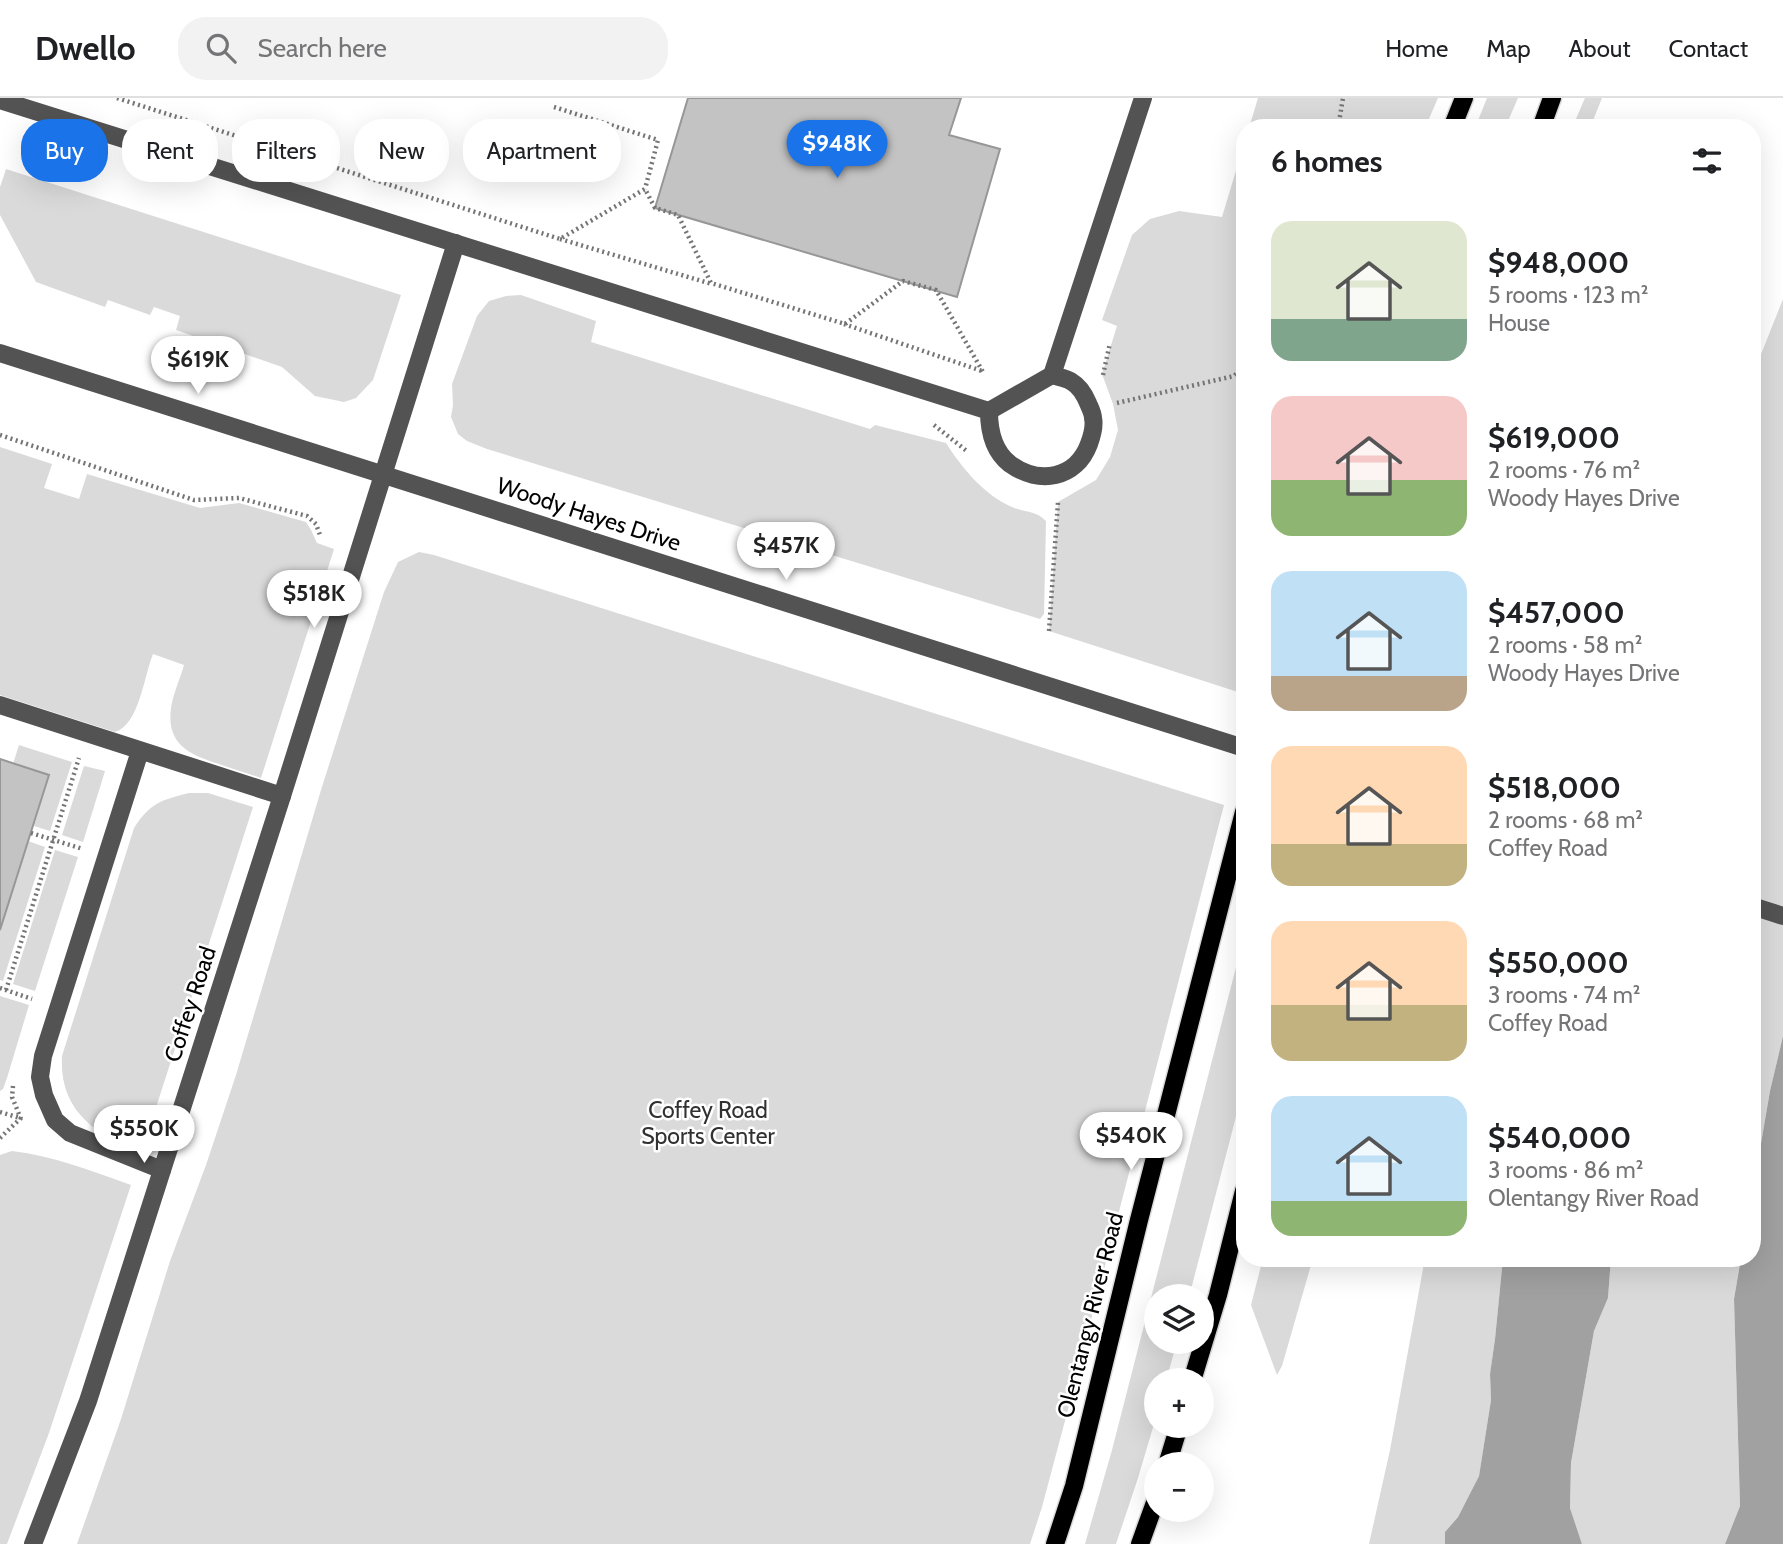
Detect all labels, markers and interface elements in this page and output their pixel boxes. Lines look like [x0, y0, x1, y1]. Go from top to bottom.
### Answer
search box [178, 17, 668, 80]
text: Dwello [35, 28, 136, 68]
icon: search [202, 29, 240, 67]
text: Search here [258, 32, 387, 64]
text: Home [1385, 34, 1448, 63]
text: Map [1486, 34, 1531, 63]
text: About [1569, 34, 1631, 63]
text: Contact [1669, 34, 1748, 63]
chip: Buy [21, 119, 108, 182]
chip: Rent [122, 119, 218, 182]
chip: Filters [232, 119, 340, 182]
chip: New [354, 119, 449, 182]
chip: Apartment [463, 119, 621, 182]
pin: $948K [788, 120, 886, 180]
text: $948K [803, 129, 871, 157]
icon: filters [1688, 142, 1726, 180]
text: 6 homes [1271, 143, 1382, 180]
text: $948,000 [1488, 244, 1629, 281]
icon: home [1327, 249, 1411, 333]
text: 5 rooms · 123 m² [1488, 281, 1648, 309]
text: House [1488, 309, 1550, 337]
pin: $619K [149, 336, 247, 396]
text: $619K [167, 345, 229, 373]
text: $619,000 [1488, 419, 1620, 456]
icon: home [1327, 424, 1411, 508]
text: 2 rooms · 76 m² [1488, 456, 1640, 484]
street label: Woody Hayes Drive [493, 471, 685, 557]
text: Woody Hayes Drive [1488, 484, 1680, 512]
pin: $457K [737, 522, 835, 582]
text: $457K [753, 531, 819, 559]
pin: $518K [265, 570, 363, 630]
text: $518K [283, 579, 345, 607]
text: $457,000 [1488, 594, 1625, 631]
icon: home [1327, 599, 1411, 683]
text: 2 rooms · 58 m² [1488, 631, 1642, 659]
text: Woody Hayes Drive [1488, 659, 1680, 687]
text: $518,000 [1488, 769, 1621, 806]
icon: home [1327, 774, 1411, 858]
text: 2 rooms · 68 m² [1488, 806, 1643, 834]
text: Coffey Road [1488, 834, 1608, 862]
street label: Coffey Road [158, 943, 222, 1065]
text: $550,000 [1488, 944, 1629, 981]
icon: home [1327, 949, 1411, 1033]
text: 3 rooms · 74 m² [1488, 981, 1640, 1009]
text: Coffey Road [1488, 1009, 1608, 1037]
park label: Coffey Road Sports Center [641, 1096, 775, 1150]
pin: $550K [95, 1105, 193, 1165]
pin: $540K [1082, 1112, 1180, 1172]
text: $550K [110, 1114, 178, 1142]
text: $540,000 [1488, 1119, 1631, 1156]
text: $540K [1096, 1121, 1166, 1149]
icon: home [1327, 1124, 1411, 1208]
text: 3 rooms · 86 m² [1488, 1156, 1643, 1184]
text: Olentangy River Road [1488, 1184, 1699, 1212]
street label: Olentangy River Road [1051, 1209, 1129, 1421]
map controls [1144, 1284, 1214, 1522]
button: layers [1144, 1284, 1214, 1354]
button: + [1144, 1368, 1214, 1438]
button: − [1144, 1452, 1214, 1522]

